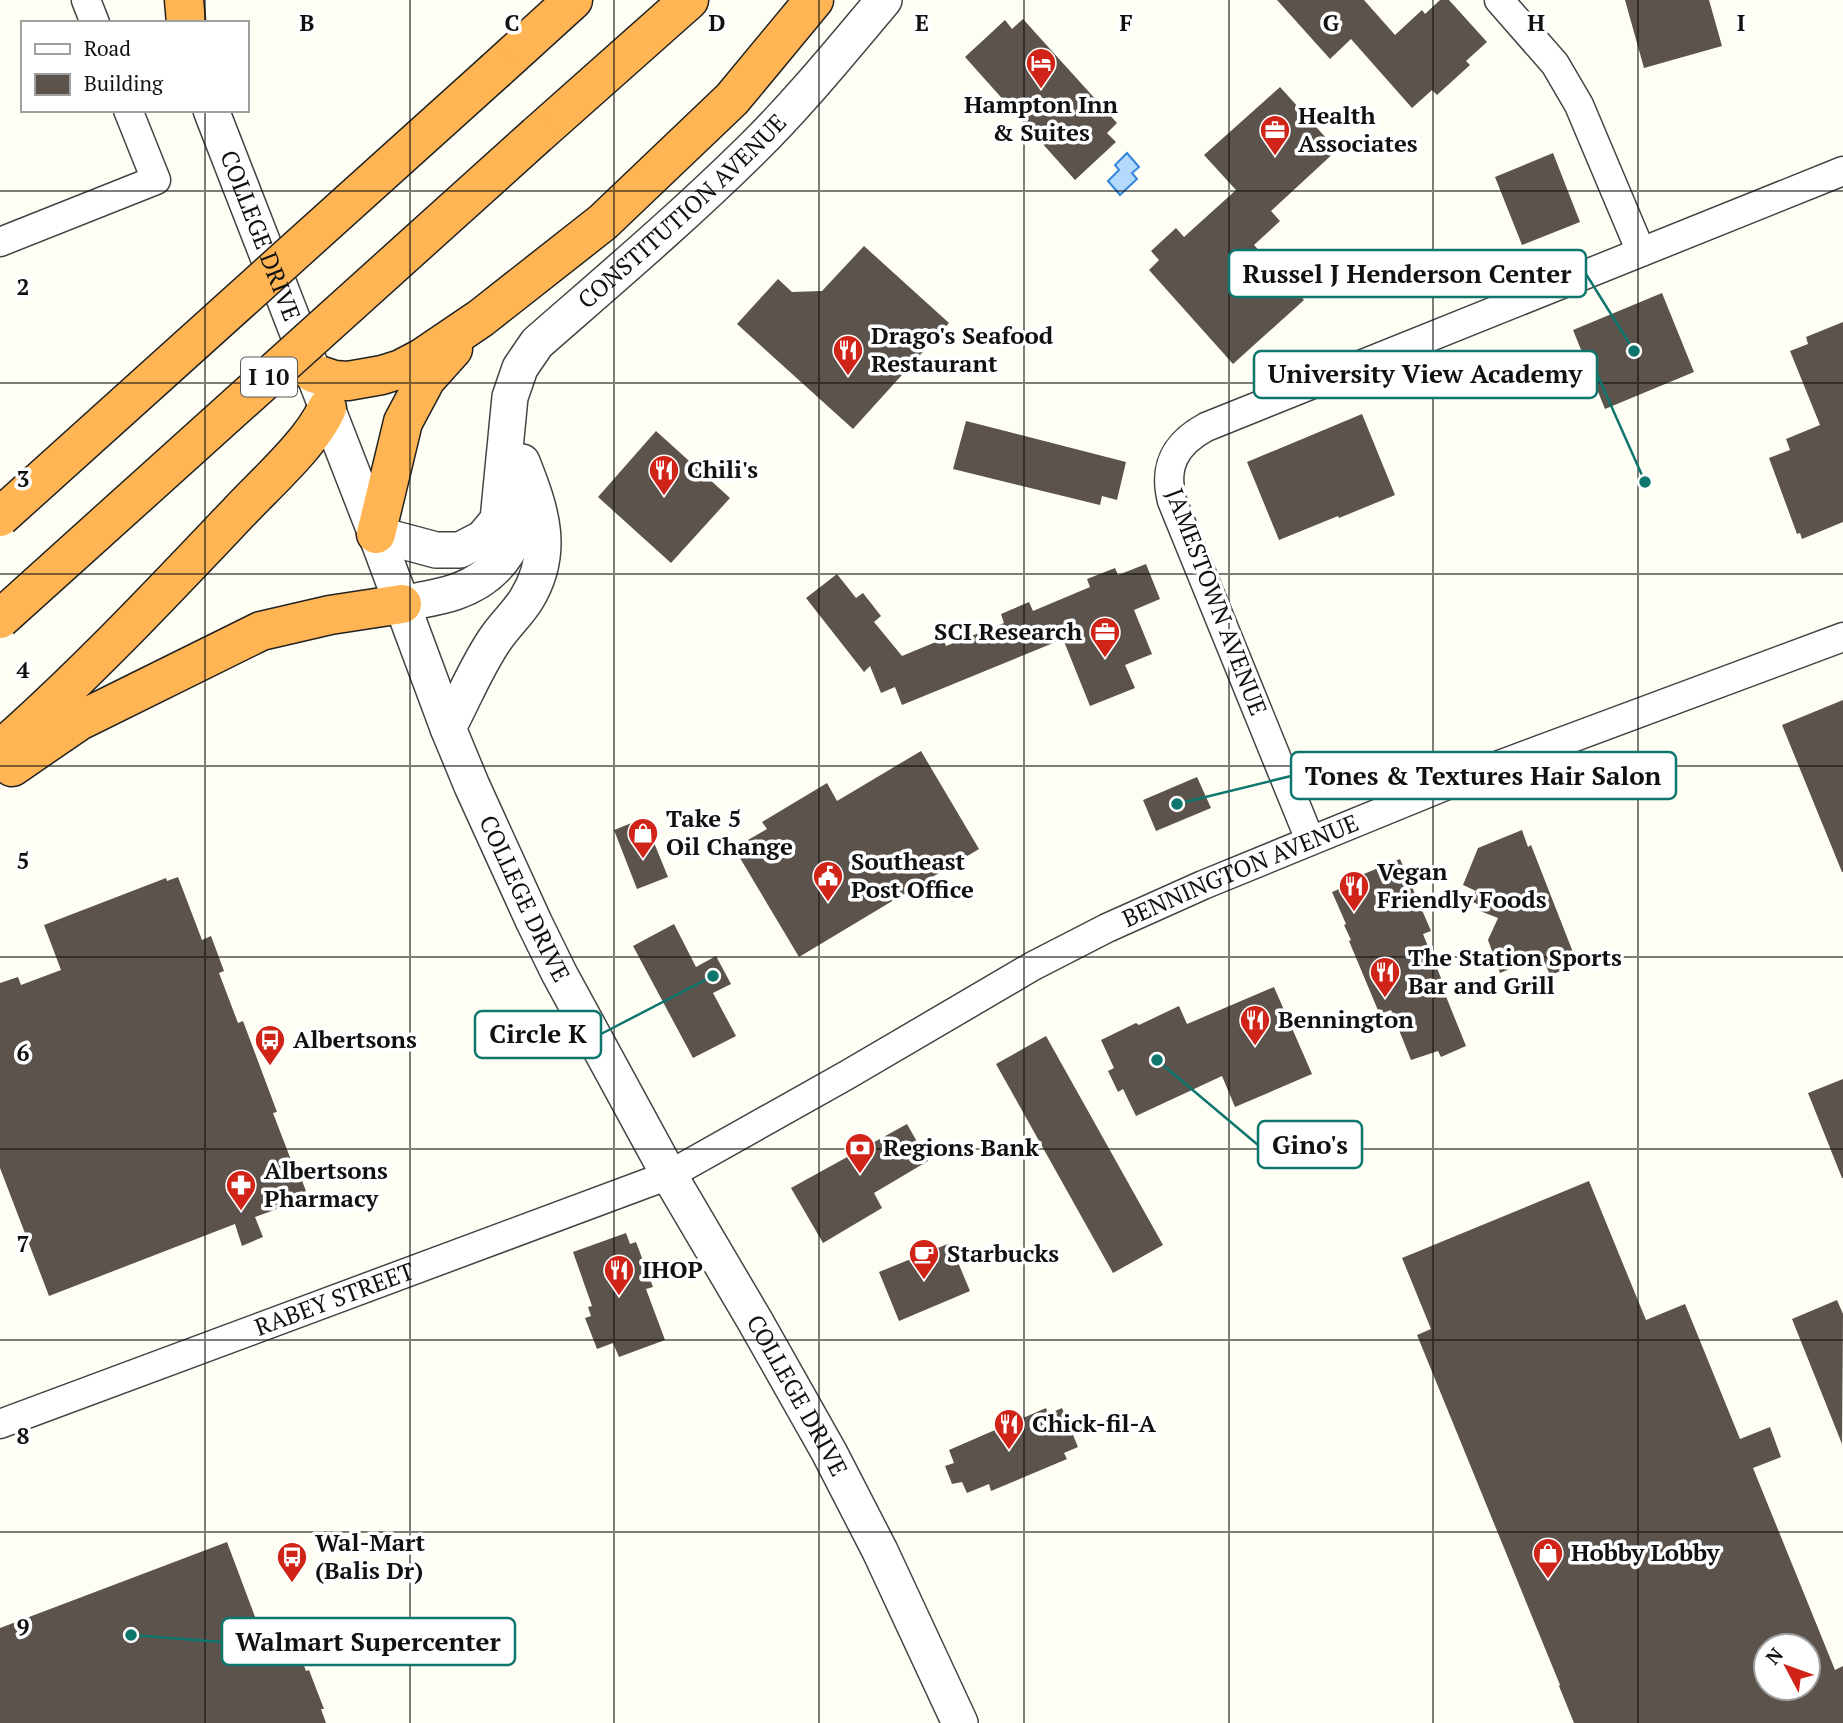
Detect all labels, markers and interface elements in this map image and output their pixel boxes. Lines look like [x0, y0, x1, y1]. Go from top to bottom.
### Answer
text: B [300, 7, 315, 38]
text: C [505, 7, 520, 38]
text: D [709, 7, 726, 38]
text: E [915, 7, 929, 38]
text: F [1119, 7, 1133, 38]
text: G [1323, 7, 1340, 38]
text: H [1527, 7, 1545, 38]
text: I [1737, 7, 1745, 38]
legend [21, 21, 248, 112]
text: Road [84, 34, 131, 62]
hotel icon: Hampton Inn & Suites [1024, 46, 1058, 90]
text: Building [84, 69, 164, 97]
place label: Hampton Inn & Suites [964, 88, 1119, 148]
place label: Health Associates [1298, 99, 1418, 159]
street label: CONSTITUTION AVENUE [571, 106, 793, 315]
office icon: Health Associates [1258, 113, 1292, 157]
street label: COLLEGE DRIVE [213, 146, 309, 325]
callout: Russel J Henderson Center [1229, 250, 1586, 297]
text: Russel J Henderson Center [1243, 256, 1572, 290]
text: 2 [17, 271, 30, 302]
place label: Drago's Seafood Restaurant [871, 319, 1054, 379]
restaurant icon: Drago's Seafood Restaurant [831, 333, 865, 377]
callout: University View Academy [1254, 351, 1597, 398]
text: University View Academy [1268, 356, 1584, 390]
road number: I 10 [241, 358, 297, 396]
restaurant icon: Chili's [647, 453, 681, 497]
place label: Chili's [687, 453, 758, 485]
text: 3 [17, 463, 30, 494]
street label: JAMESTOWN AVENUE [1159, 483, 1275, 720]
place label: SCI Research [934, 615, 1083, 647]
office icon: SCI Research [1088, 615, 1122, 659]
text: 4 [17, 654, 30, 685]
callout: Tones & Textures Hair Salon [1291, 752, 1676, 799]
text: Tones & Textures Hair Salon [1305, 758, 1662, 792]
place label: Take 5 Oil Change [666, 802, 793, 862]
street label: BENNINGTON AVENUE [1117, 806, 1363, 934]
street label: COLLEGE DRIVE [472, 810, 578, 987]
shop icon: Take 5 Oil Change [626, 816, 660, 860]
text: 5 [17, 845, 30, 876]
place label: Southeast Post Office [851, 845, 974, 905]
place label: Vegan Friendly Foods [1377, 855, 1547, 915]
public building icon: Southeast Post Office [811, 859, 845, 903]
restaurant icon: Vegan Friendly Foods [1337, 869, 1371, 913]
place label: The Station Sports Bar and Grill [1408, 941, 1622, 1001]
restaurant icon: The Station Sports Bar and Grill [1368, 955, 1402, 999]
restaurant icon: Bennington [1238, 1003, 1272, 1047]
place label: Bennington [1278, 1003, 1414, 1035]
callout: Circle K [475, 1011, 601, 1058]
text: Circle K [489, 1016, 587, 1050]
bus stop icon: Albertsons [253, 1023, 287, 1067]
place label: Albertsons [293, 1023, 417, 1055]
text: 6 [17, 1037, 30, 1068]
callout: Gino's [1258, 1121, 1362, 1168]
text: Gino's [1272, 1127, 1348, 1161]
bank icon: Regions Bank [843, 1131, 877, 1175]
place label: Regions Bank [883, 1131, 1039, 1163]
place label: Albertsons Pharmacy [264, 1154, 388, 1214]
pharmacy icon: Albertsons Pharmacy [224, 1168, 258, 1212]
text: 7 [17, 1228, 30, 1259]
cafe icon: Starbucks [907, 1237, 941, 1281]
place label: Starbucks [947, 1237, 1059, 1269]
restaurant icon: IHOP [602, 1253, 636, 1297]
place label: IHOP [642, 1253, 703, 1285]
street label: RABEY STREET [250, 1254, 418, 1343]
street label: COLLEGE DRIVE [740, 1309, 856, 1481]
restaurant icon: Chick-fil-A [992, 1407, 1026, 1451]
place label: Chick-fil-A [1032, 1407, 1156, 1439]
text: 8 [17, 1420, 30, 1451]
place label: Wal-Mart (Balis Dr) [315, 1526, 425, 1586]
shop icon: Hobby Lobby [1531, 1536, 1565, 1580]
place label: Hobby Lobby [1571, 1536, 1721, 1568]
bus stop icon: Wal-Mart (Balis Dr) [275, 1540, 309, 1584]
text: 9 [17, 1611, 30, 1642]
callout: Walmart Supercenter [222, 1618, 515, 1665]
text: Walmart Supercenter [235, 1624, 501, 1658]
north arrow [1752, 1632, 1822, 1702]
text: N [1760, 1641, 1788, 1669]

